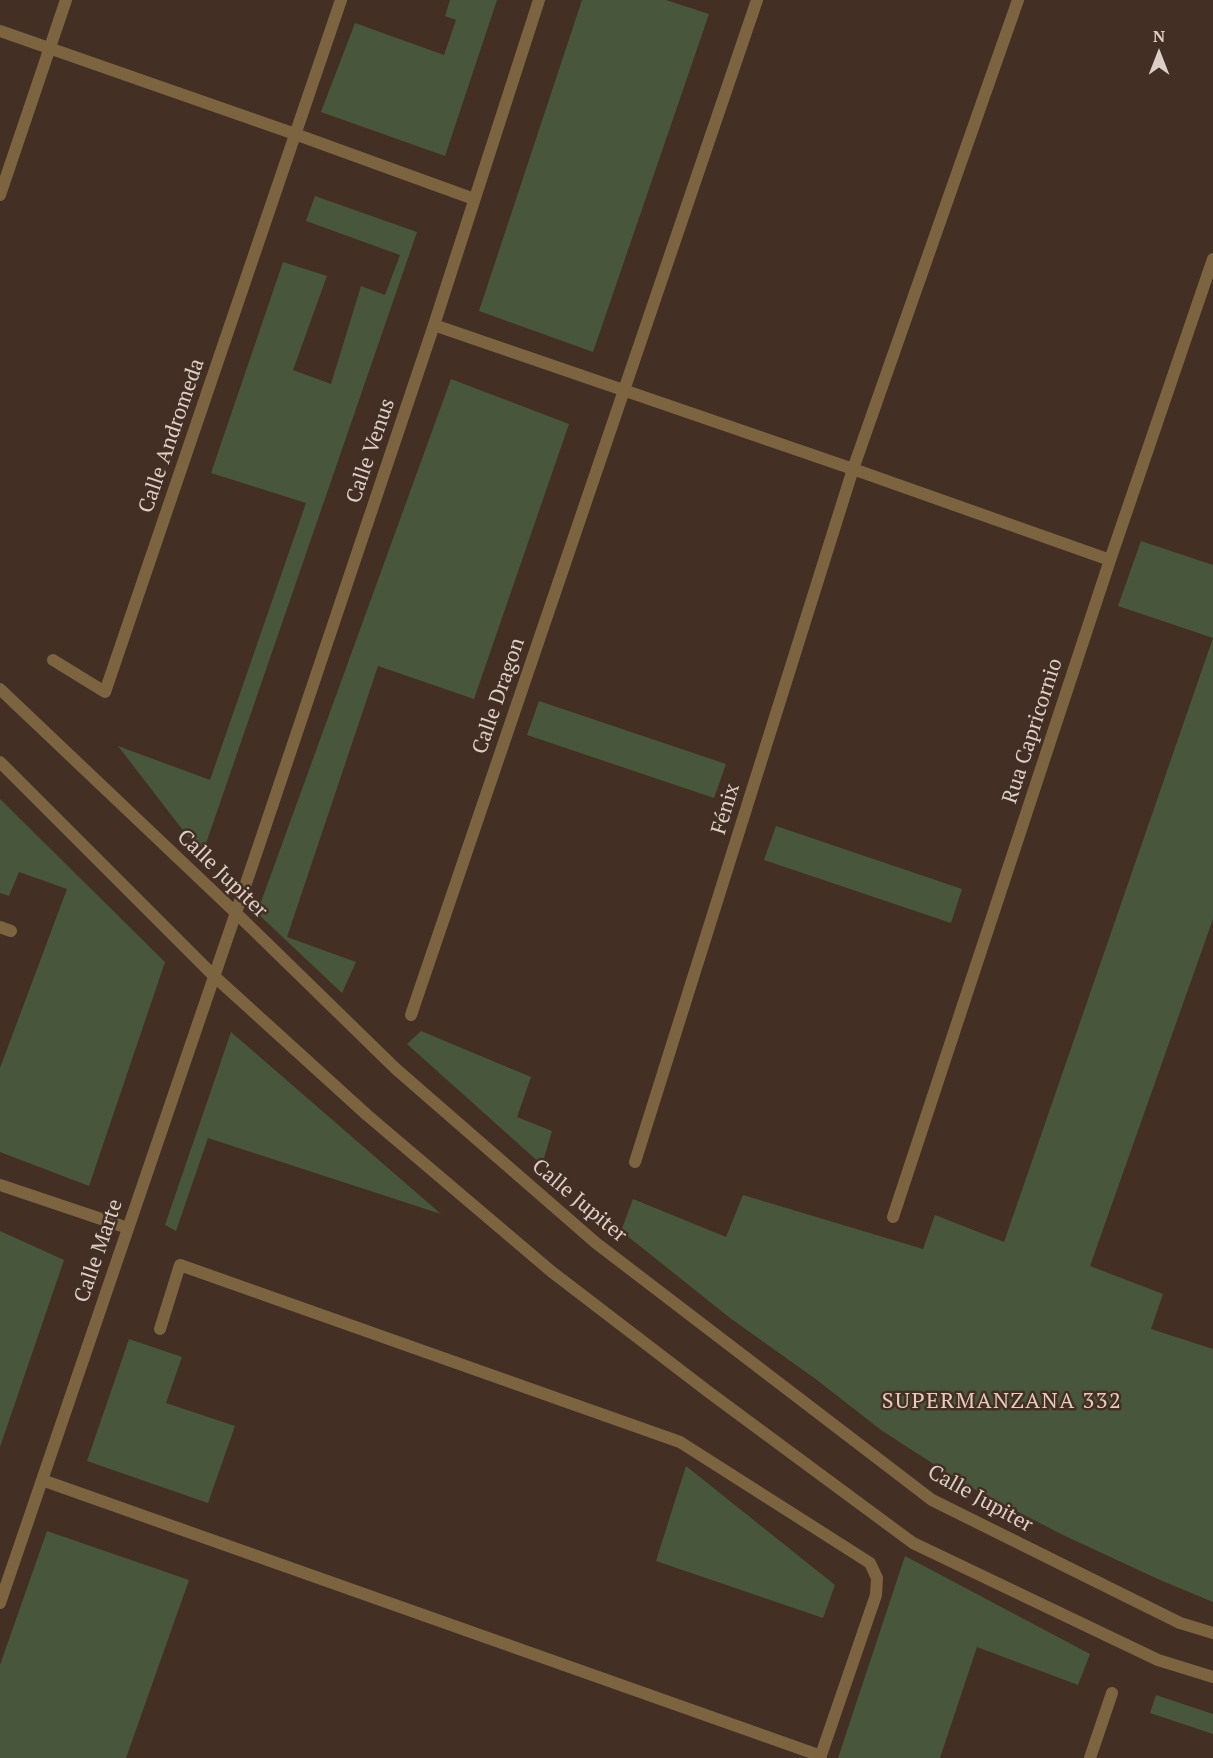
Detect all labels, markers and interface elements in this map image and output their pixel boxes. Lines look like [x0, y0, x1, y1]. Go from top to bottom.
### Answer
north arrow [1129, 24, 1189, 84]
text: N [1153, 25, 1165, 47]
street label: Calle Andromeda [134, 356, 210, 516]
street label: Calle Venus [341, 395, 401, 507]
street label: Calle Dragon [467, 635, 531, 757]
street label: Rua Capricornio [998, 655, 1068, 807]
street label: Fénix [706, 781, 746, 837]
street label: Calle Jupiter [171, 825, 273, 923]
street label: Calle Jupiter [526, 1154, 632, 1248]
street label: Calle Marte [70, 1196, 128, 1306]
district label: SUPERMANZANA 332 [882, 1389, 1122, 1415]
street label: Calle Jupiter [923, 1460, 1037, 1538]

